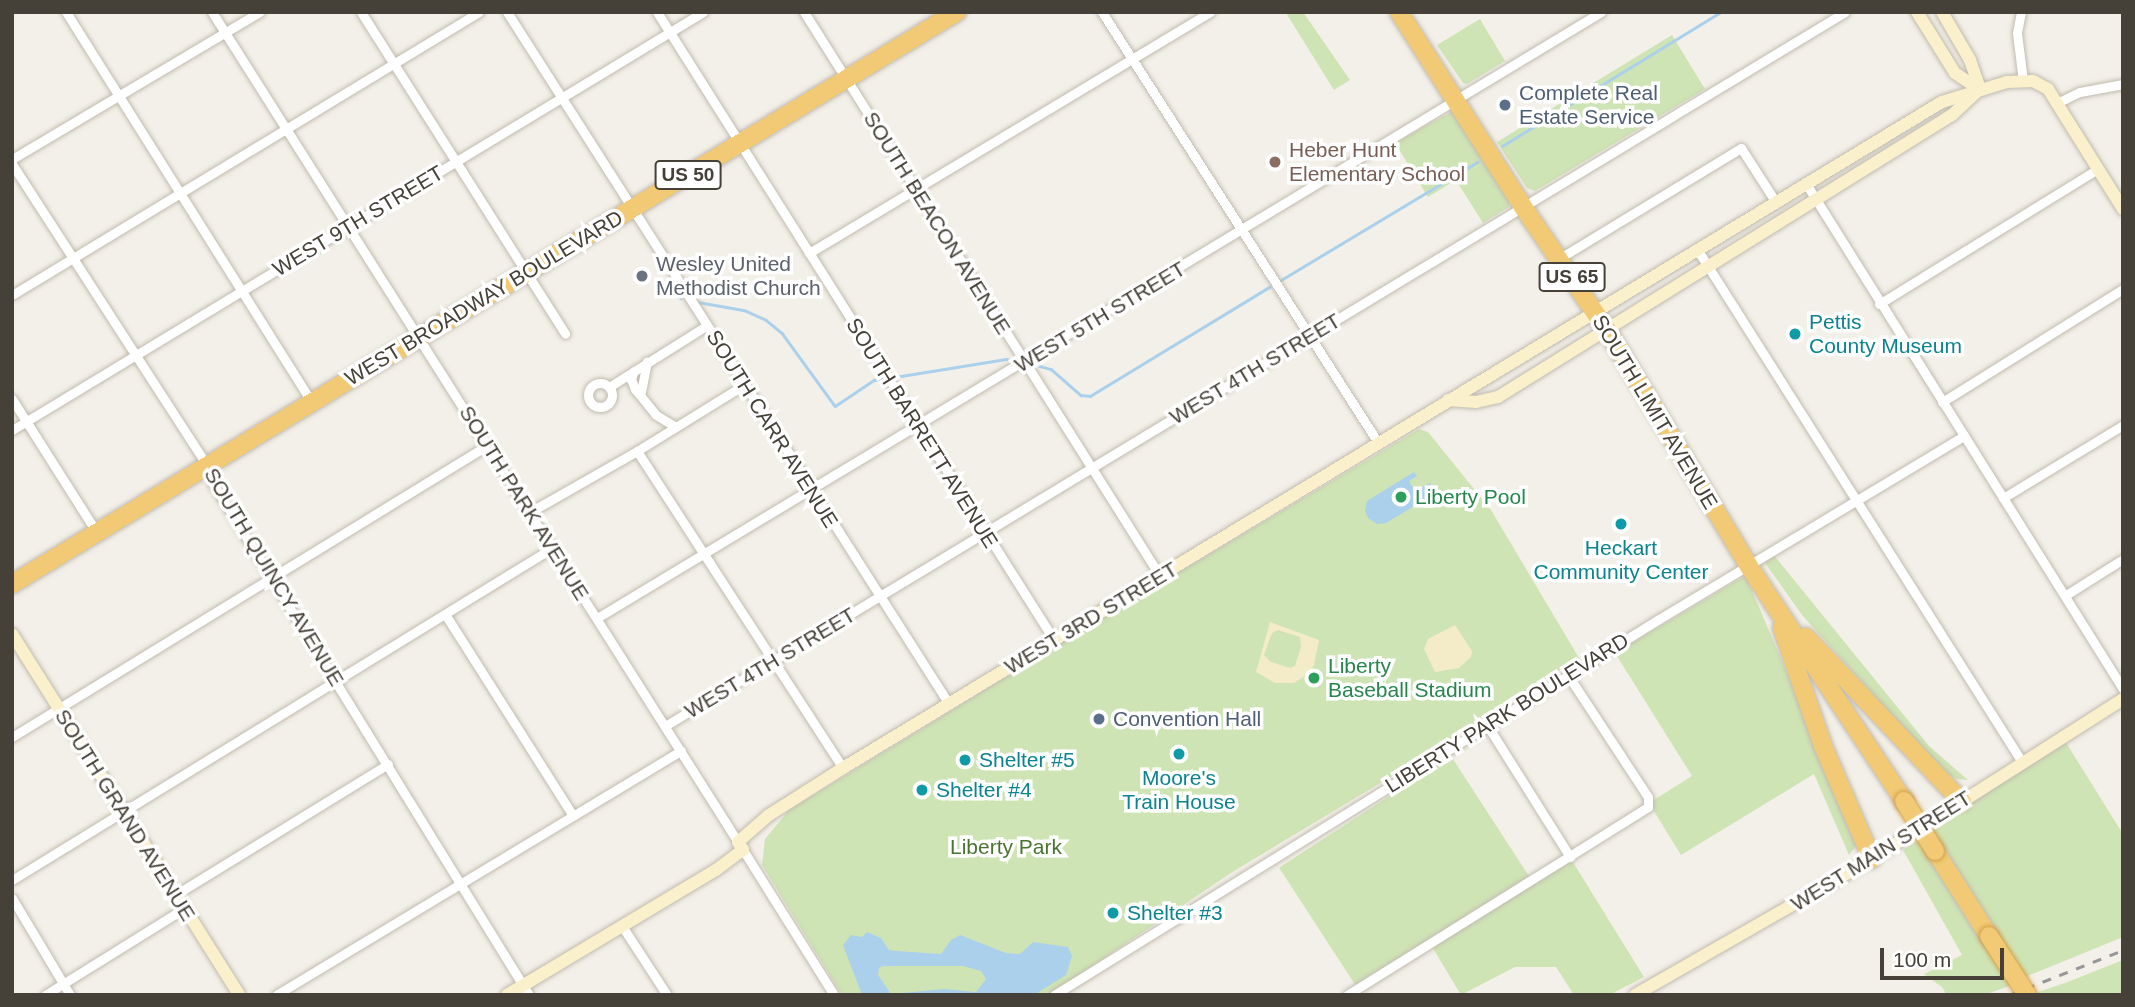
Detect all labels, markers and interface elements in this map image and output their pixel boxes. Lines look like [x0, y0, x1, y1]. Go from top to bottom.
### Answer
place label: Complete Real Estate Service [1519, 80, 1658, 130]
marker: Complete Real Estate Service [1497, 97, 1513, 113]
street label: SOUTH BEACON AVENUE [858, 107, 1016, 339]
place label: Heber Hunt Elementary School [1289, 137, 1465, 187]
marker: Heber Hunt Elementary School [1267, 154, 1283, 170]
street label: WEST 9TH STREET [268, 160, 448, 282]
road number: US 50 [653, 160, 723, 190]
street label: WEST BROADWAY BOULEVARD [340, 205, 628, 391]
place label: Wesley United Methodist Church [656, 251, 821, 301]
street label: WEST 5TH STREET [1010, 256, 1190, 378]
road number: US 65 [1537, 262, 1607, 292]
marker: Wesley United Methodist Church [634, 268, 650, 284]
street label: WEST 4TH STREET [1165, 308, 1345, 430]
place label: Pettis County Museum [1809, 309, 1962, 359]
street label: SOUTH LIMIT AVENUE [1587, 310, 1723, 514]
street label: SOUTH BARRETT AVENUE [840, 313, 1004, 553]
street label: SOUTH CARR AVENUE [701, 325, 843, 533]
marker: Pettis County Museum [1787, 326, 1803, 342]
street label: SOUTH PARK AVENUE [454, 401, 594, 605]
street label: SOUTH QUINCY AVENUE [198, 463, 350, 691]
place label: Liberty Pool [1415, 484, 1526, 510]
marker: Liberty Pool [1393, 489, 1409, 505]
marker: Heckart Community Center [1613, 516, 1629, 532]
place label: Heckart Community Center [1533, 535, 1709, 585]
street label: WEST 3RD STREET [1000, 556, 1182, 680]
street label: WEST 4TH STREET [680, 602, 860, 724]
street label: LIBERTY PARK BOULEVARD [1381, 627, 1633, 799]
place label: Liberty Baseball Stadium [1328, 653, 1491, 703]
marker: Liberty Baseball Stadium [1306, 670, 1322, 686]
street label: SOUTH GRAND AVENUE [49, 704, 201, 926]
place label: Convention Hall [1113, 706, 1261, 732]
marker: Convention Hall [1091, 711, 1107, 727]
marker: Moore's Train House [1171, 746, 1187, 762]
place label: Shelter #5 [979, 747, 1075, 773]
marker: Shelter #5 [957, 752, 973, 768]
place label: Moore's Train House [1122, 765, 1236, 815]
place label: Shelter #4 [936, 777, 1032, 803]
marker: Shelter #4 [914, 782, 930, 798]
street label: WEST MAIN STREET [1786, 785, 1976, 917]
park label: Liberty Park [950, 834, 1062, 860]
place label: Shelter #3 [1127, 900, 1223, 926]
marker: Shelter #3 [1105, 905, 1121, 921]
scale bar [1883, 934, 2007, 978]
text: 100 m [1893, 948, 1951, 971]

